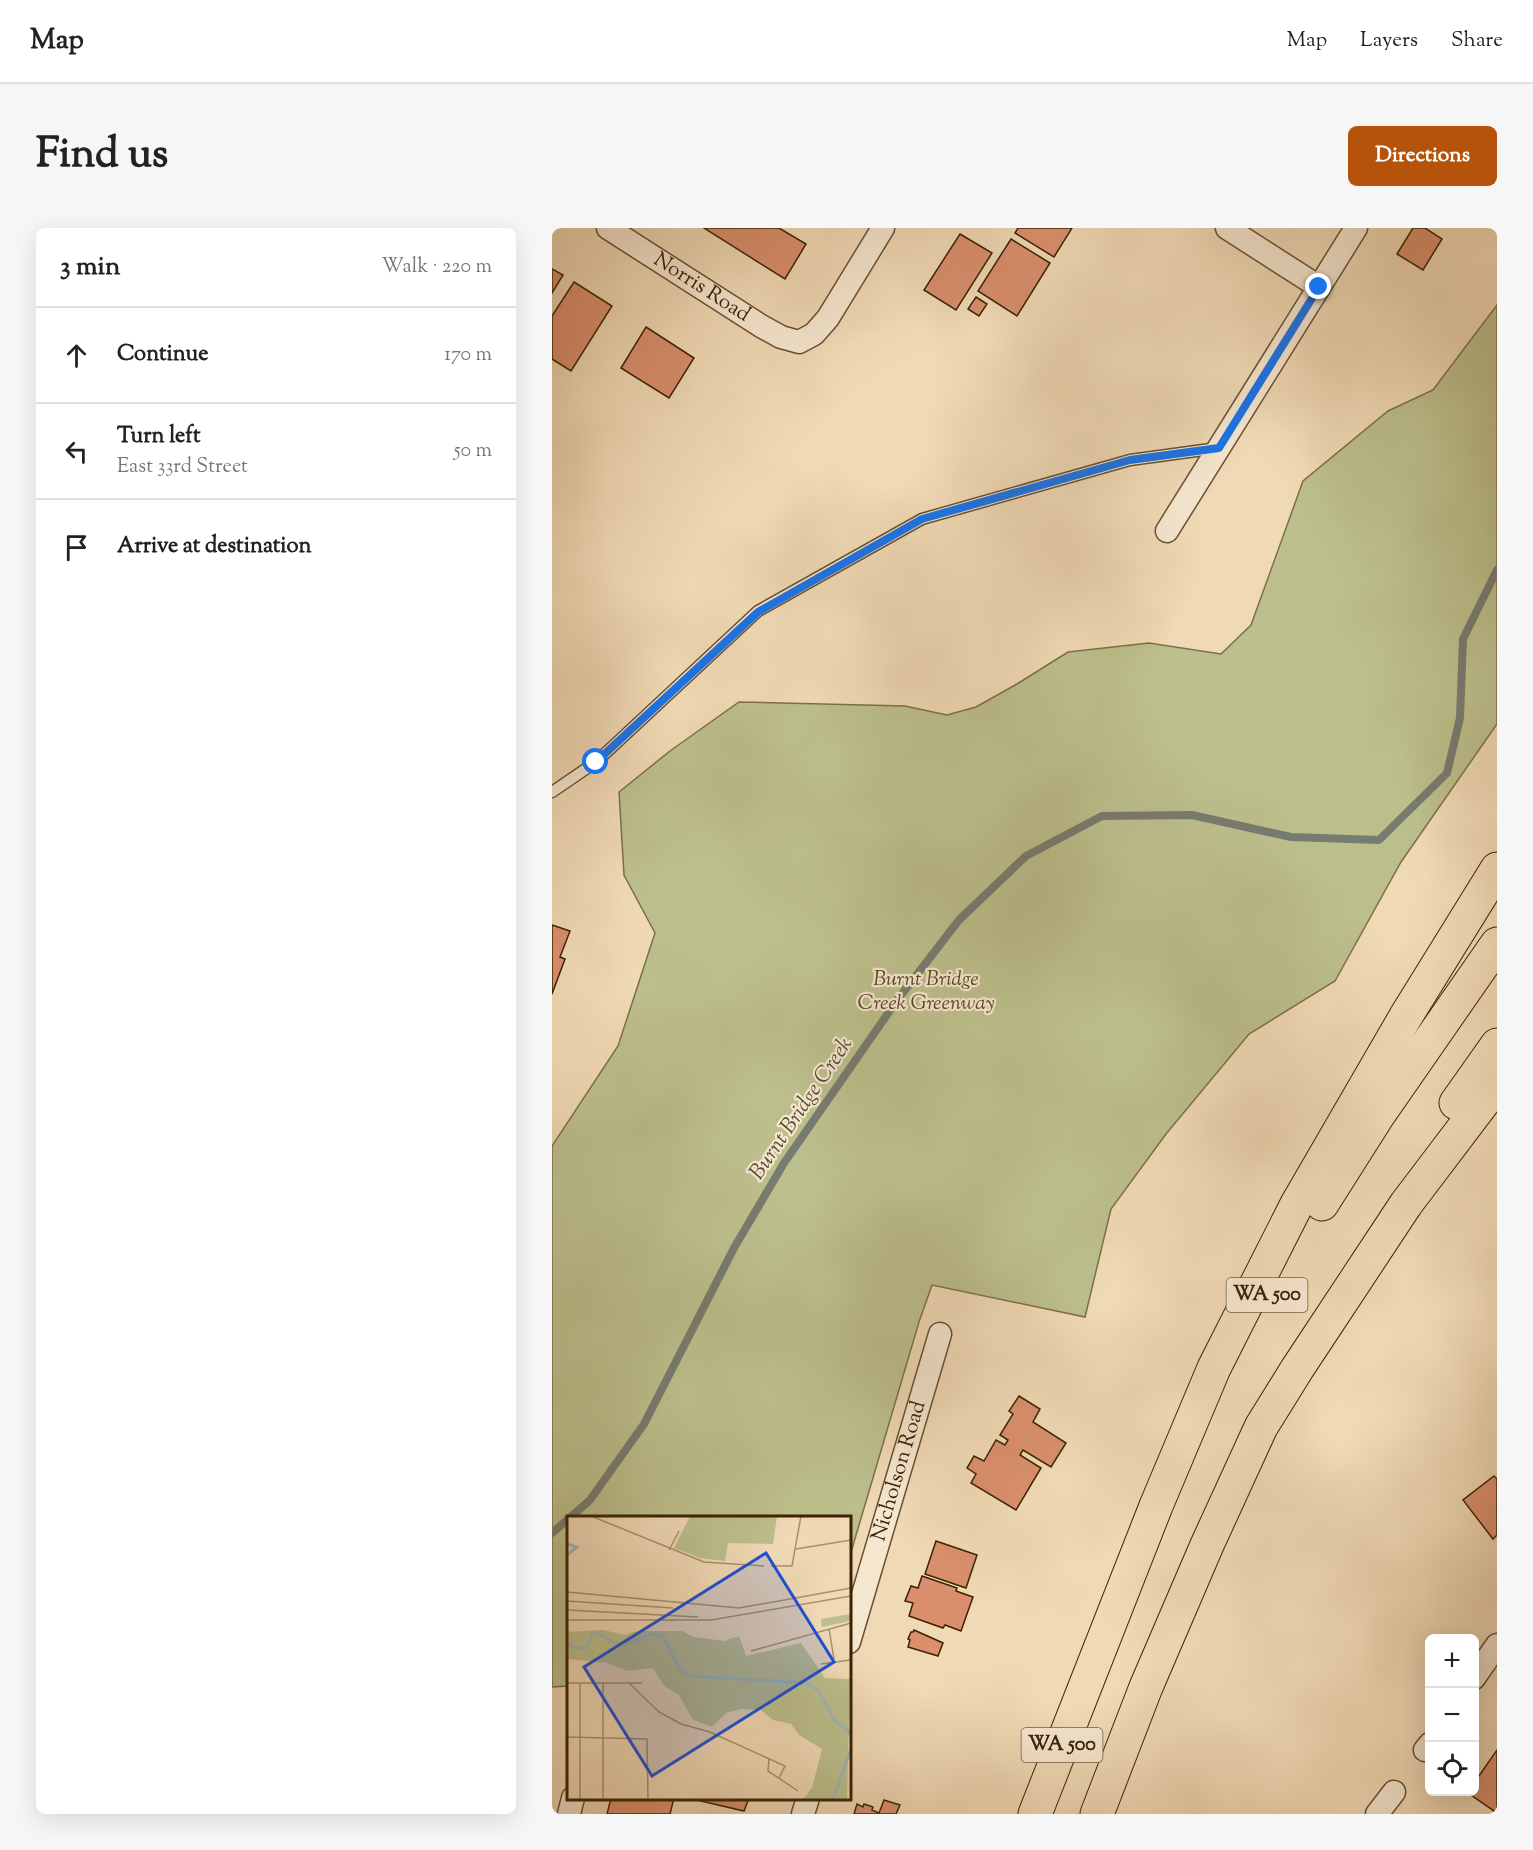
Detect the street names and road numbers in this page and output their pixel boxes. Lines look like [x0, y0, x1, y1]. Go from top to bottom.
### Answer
street label: Norris Road [647, 246, 756, 330]
road number: WA 500 [1226, 1278, 1308, 1312]
street label: Nicholson Road [864, 1397, 934, 1545]
road number: WA 500 [1022, 1728, 1102, 1762]

